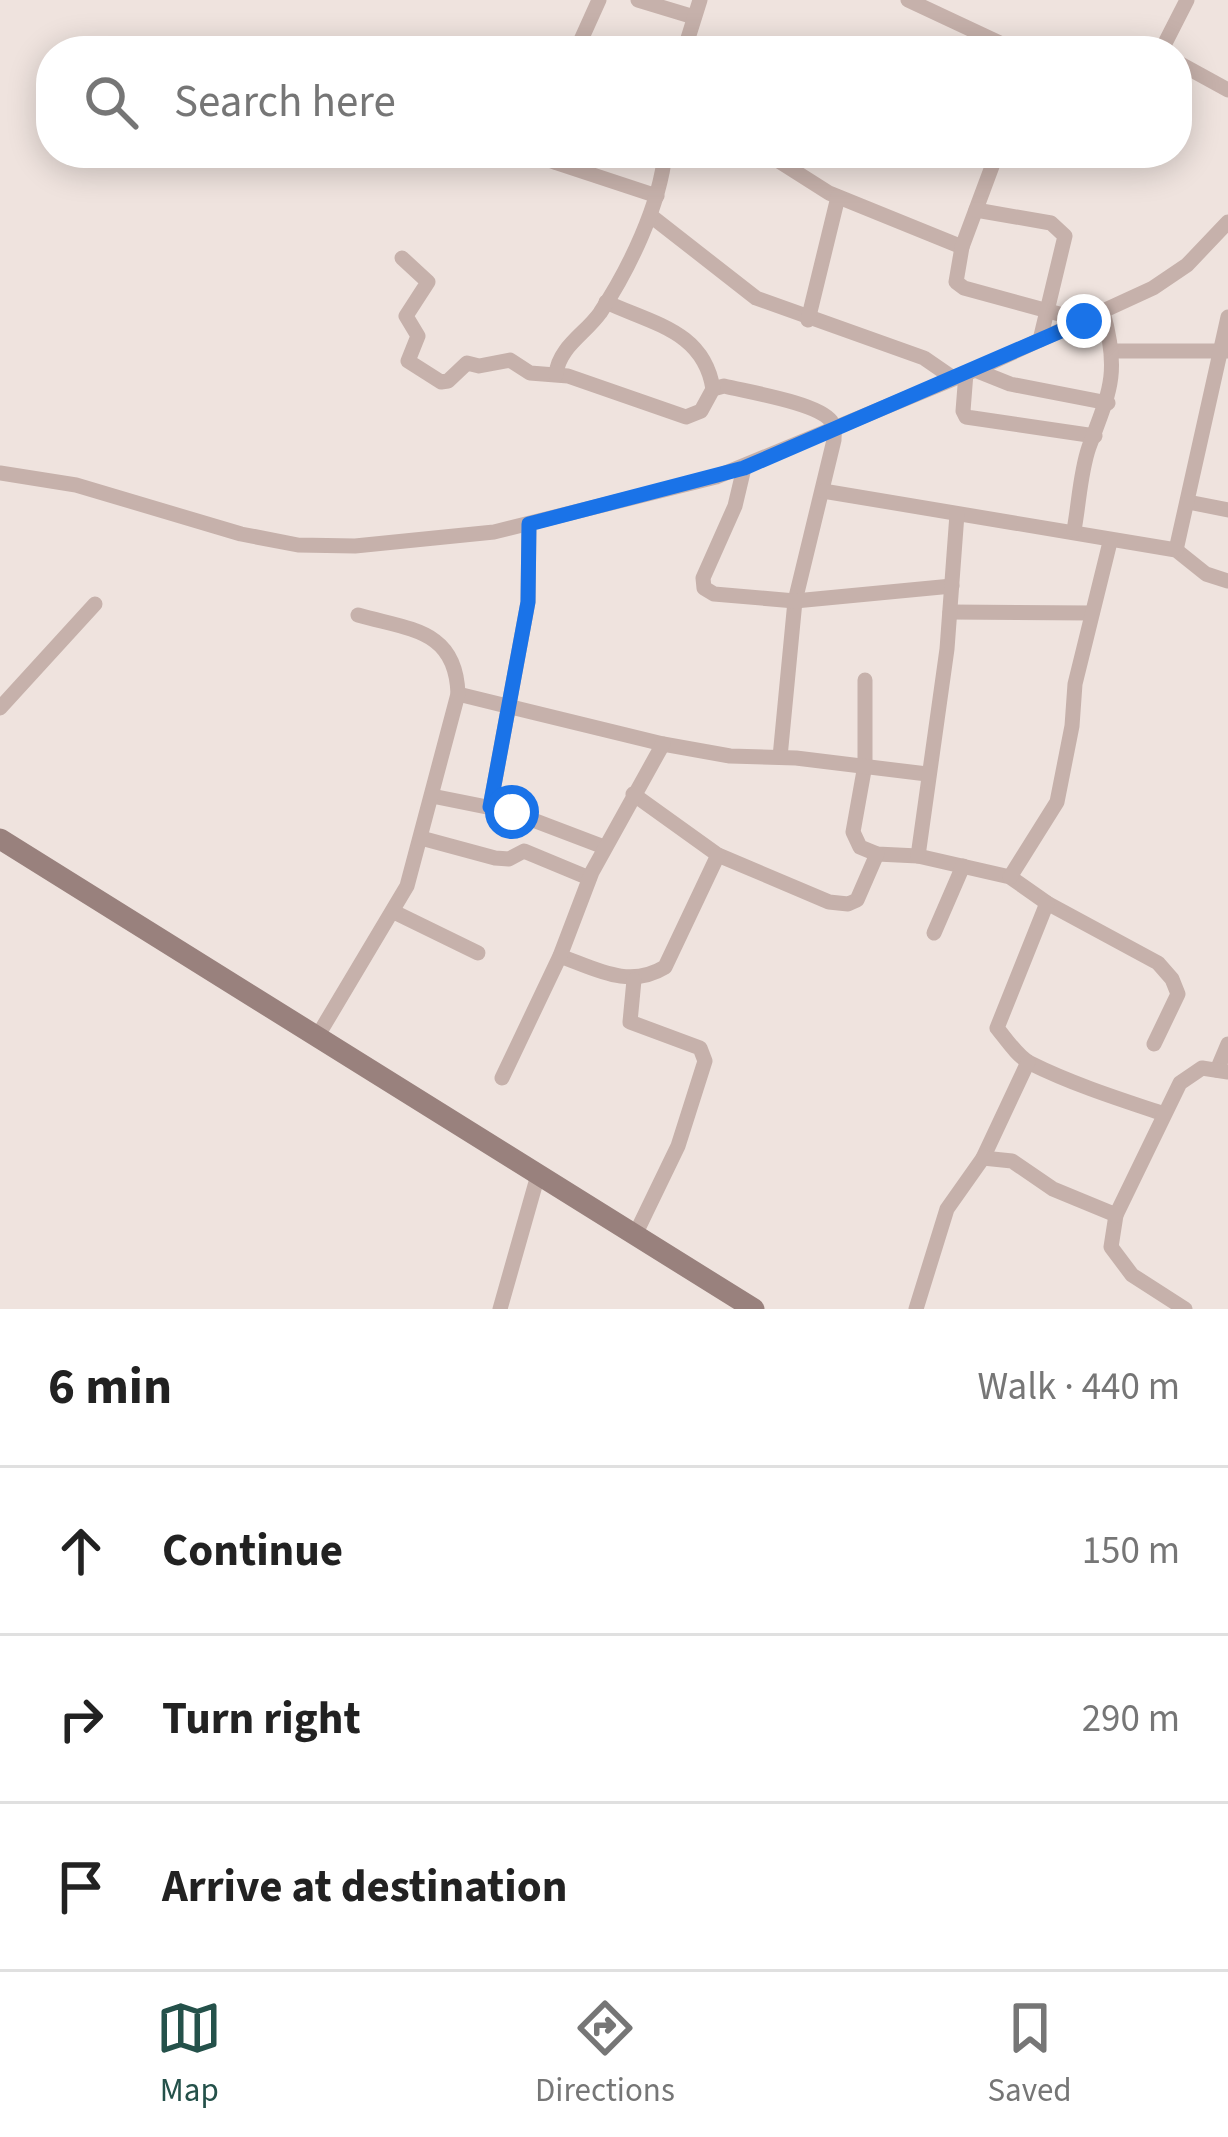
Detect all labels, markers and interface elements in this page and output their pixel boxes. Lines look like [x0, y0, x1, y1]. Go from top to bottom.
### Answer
search box [36, 36, 1192, 168]
icon: search [78, 69, 144, 135]
text: Search here [174, 70, 396, 134]
route end [1057, 294, 1111, 348]
route start [485, 785, 539, 839]
text: 6 min [48, 1351, 172, 1423]
text: Walk · 440 m [977, 1359, 1180, 1415]
icon: ahead [48, 1518, 114, 1584]
text: Continue [162, 1519, 343, 1583]
text: 150 m [1082, 1523, 1180, 1579]
icon: right [48, 1686, 114, 1752]
text: Turn right [162, 1687, 361, 1751]
text: 290 m [1082, 1691, 1180, 1747]
icon: arrive [48, 1854, 114, 1920]
text: Arrive at destination [162, 1855, 567, 1919]
tab: Map [156, 1995, 222, 2114]
tab: Directions [535, 1995, 675, 2114]
tab: Saved [987, 1995, 1072, 2114]

